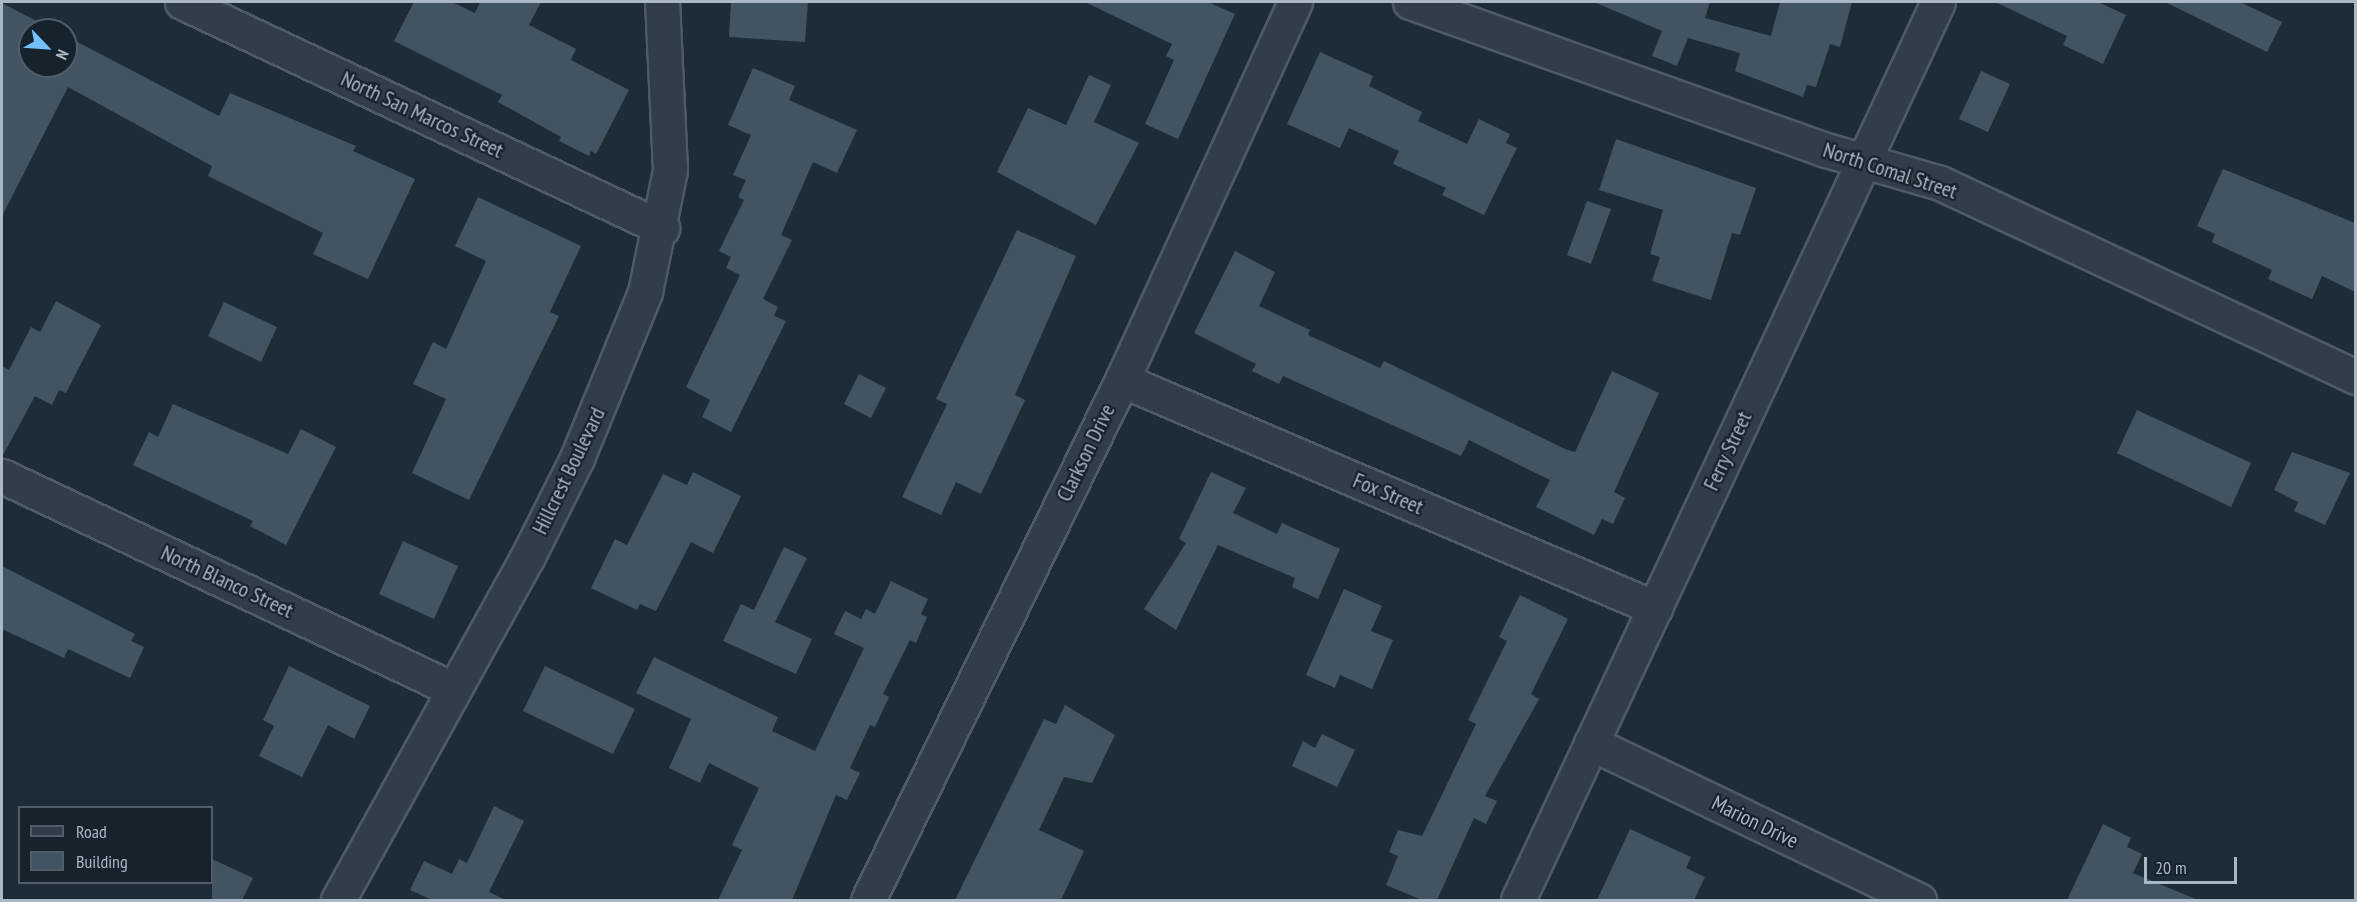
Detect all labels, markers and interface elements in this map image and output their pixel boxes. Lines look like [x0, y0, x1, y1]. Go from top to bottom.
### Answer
north arrow [18, 18, 78, 78]
text: N [52, 47, 73, 63]
street label: North San Marcos Street [337, 66, 507, 164]
street label: North Comal Street [1820, 138, 1960, 204]
street label: Clarkson Drive [1052, 400, 1120, 506]
street label: Hillcrest Boulevard [528, 404, 610, 538]
street label: Ferry Street [1699, 407, 1757, 495]
street label: Fox Street [1349, 468, 1427, 520]
street label: North Blanco Street [157, 540, 297, 624]
street label: Marion Drive [1708, 790, 1802, 854]
legend [18, 806, 213, 884]
text: Road [76, 820, 107, 843]
scale bar [2147, 845, 2240, 883]
text: Building [76, 850, 128, 873]
text: 20 m [2155, 856, 2187, 879]

